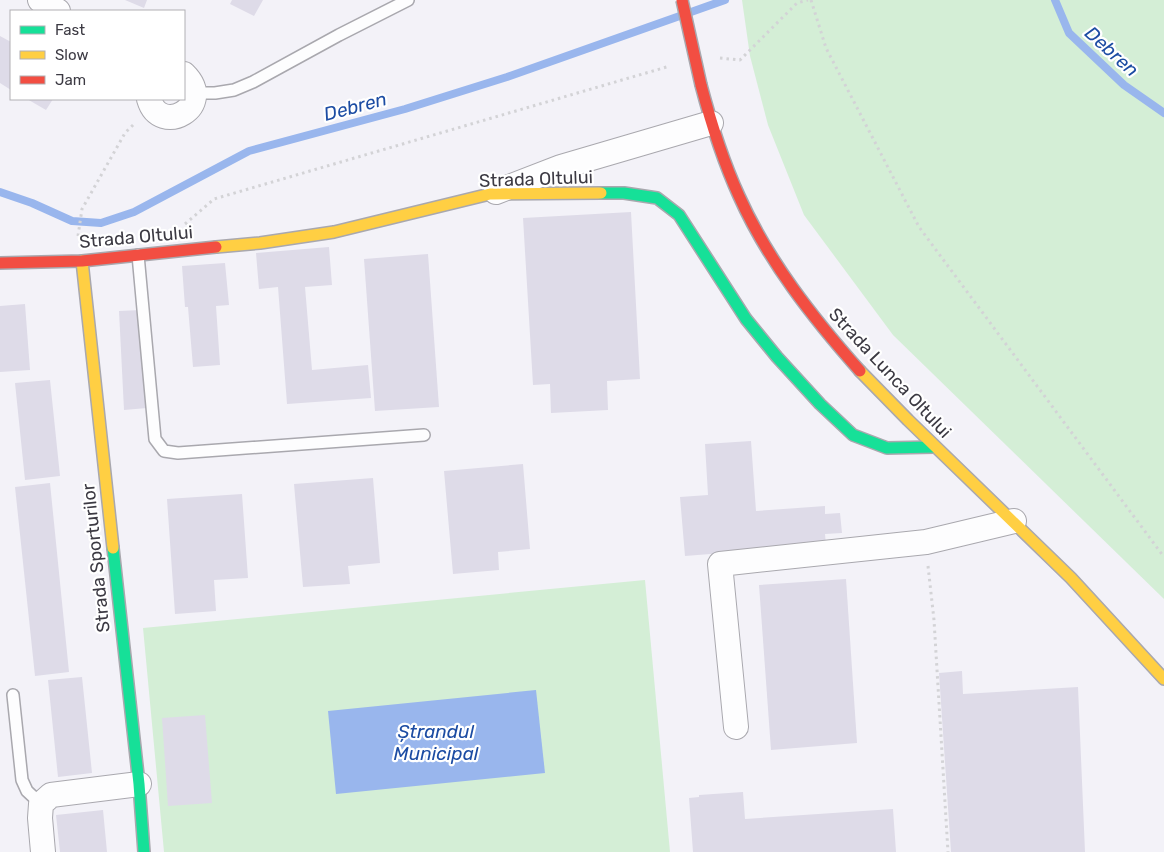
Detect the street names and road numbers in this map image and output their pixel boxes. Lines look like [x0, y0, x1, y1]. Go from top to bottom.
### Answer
street label: Strada Oltului [479, 166, 593, 192]
street label: Strada Oltului [78, 221, 194, 253]
street label: Strada Lunca Oltului [824, 303, 956, 443]
street label: Strada Sporturilor [77, 482, 115, 634]

